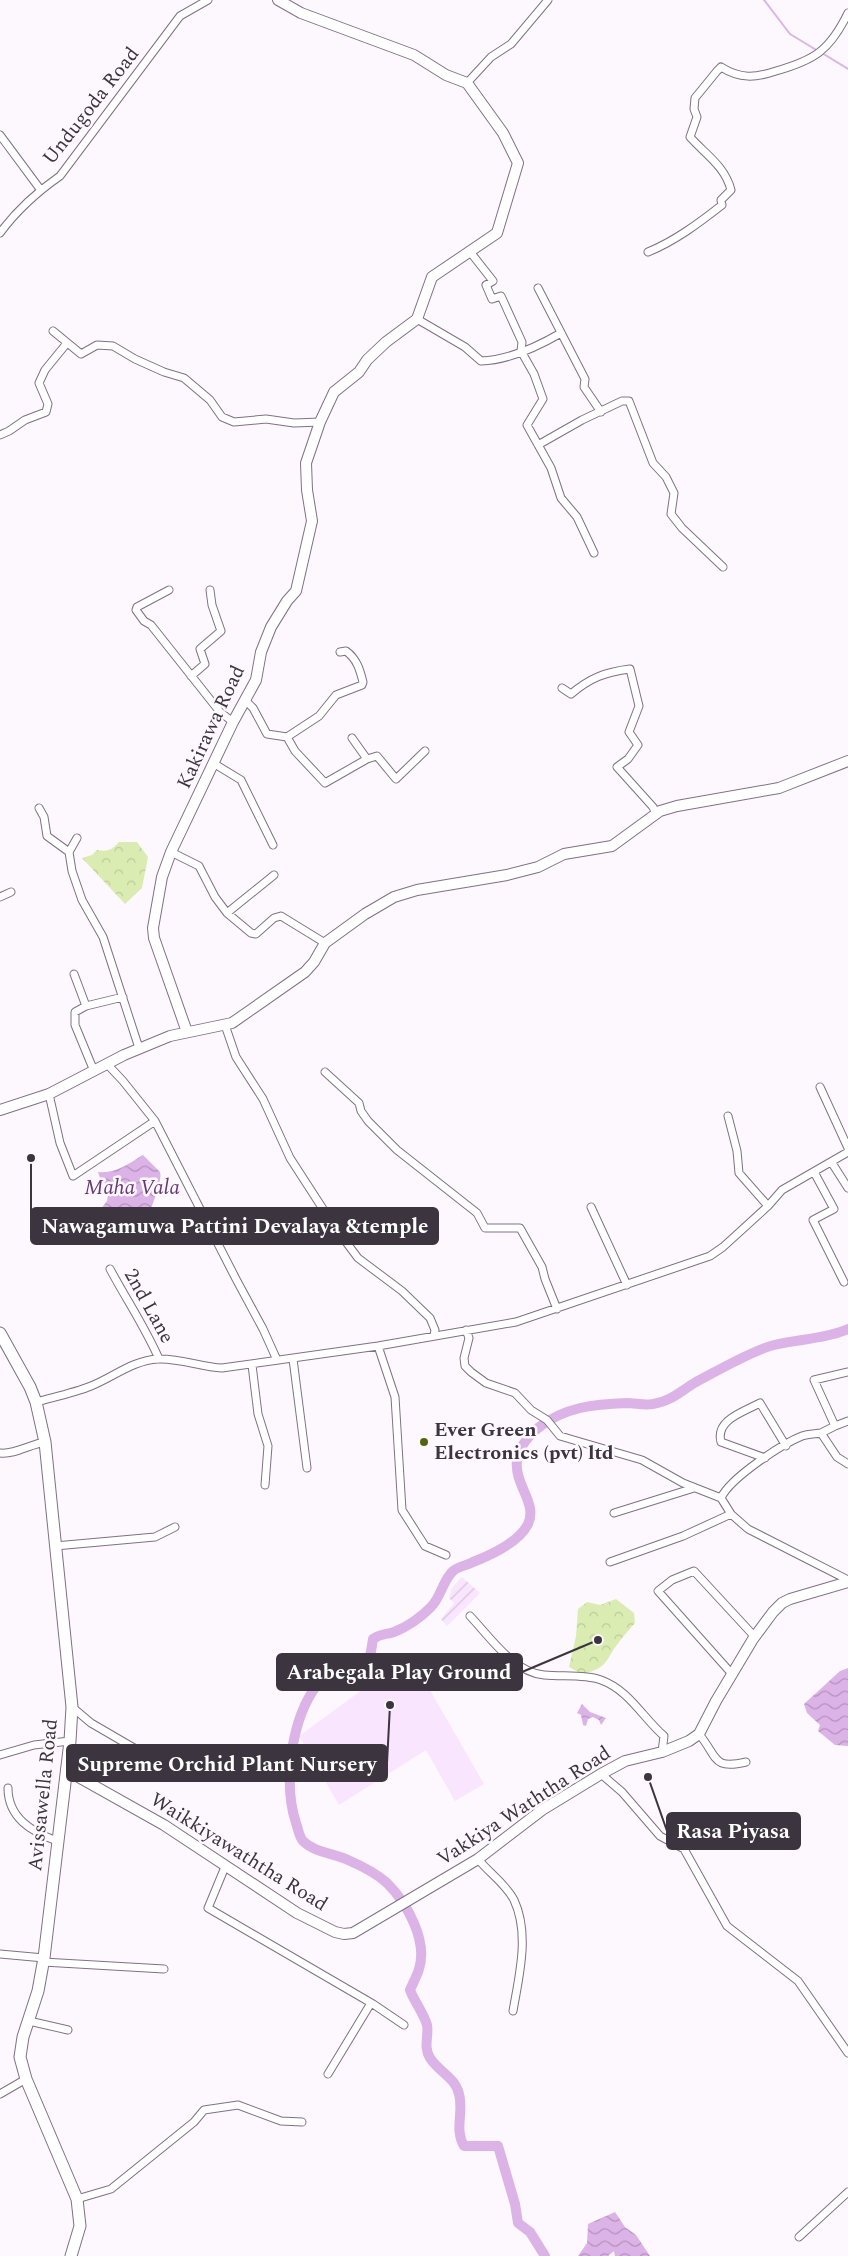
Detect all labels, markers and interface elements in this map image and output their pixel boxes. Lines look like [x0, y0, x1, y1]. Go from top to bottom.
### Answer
street label: Undugoda Road [35, 41, 147, 171]
street label: Kakirawa Road [169, 660, 253, 794]
water label: Maha Vala [84, 1172, 180, 1204]
callout: Nawagamuwa Pattini Devalaya &temple [31, 1208, 438, 1244]
text: Nawagamuwa Pattini Devalaya &temple [41, 1211, 429, 1243]
street label: 2nd Lane [116, 1263, 182, 1349]
place label: Ever Green Electronics (pvt) ltd [434, 1415, 614, 1468]
marker: Ever Green Electronics (pvt) ltd [418, 1436, 430, 1448]
callout: Arabegala Play Ground [277, 1654, 522, 1690]
text: Arabegala Play Ground [286, 1657, 512, 1689]
street label: Avissawella Road [20, 1717, 66, 1873]
street label: Vakkiya Waththa Road [431, 1738, 617, 1874]
callout: Supreme Orchid Plant Nursery [67, 1745, 387, 1781]
text: Supreme Orchid Plant Nursery [77, 1749, 378, 1781]
street label: Waikkiyawaththa Road [144, 1785, 334, 1919]
callout: Rasa Piyasa [667, 1813, 800, 1849]
text: Rasa Piyasa [676, 1816, 790, 1848]

